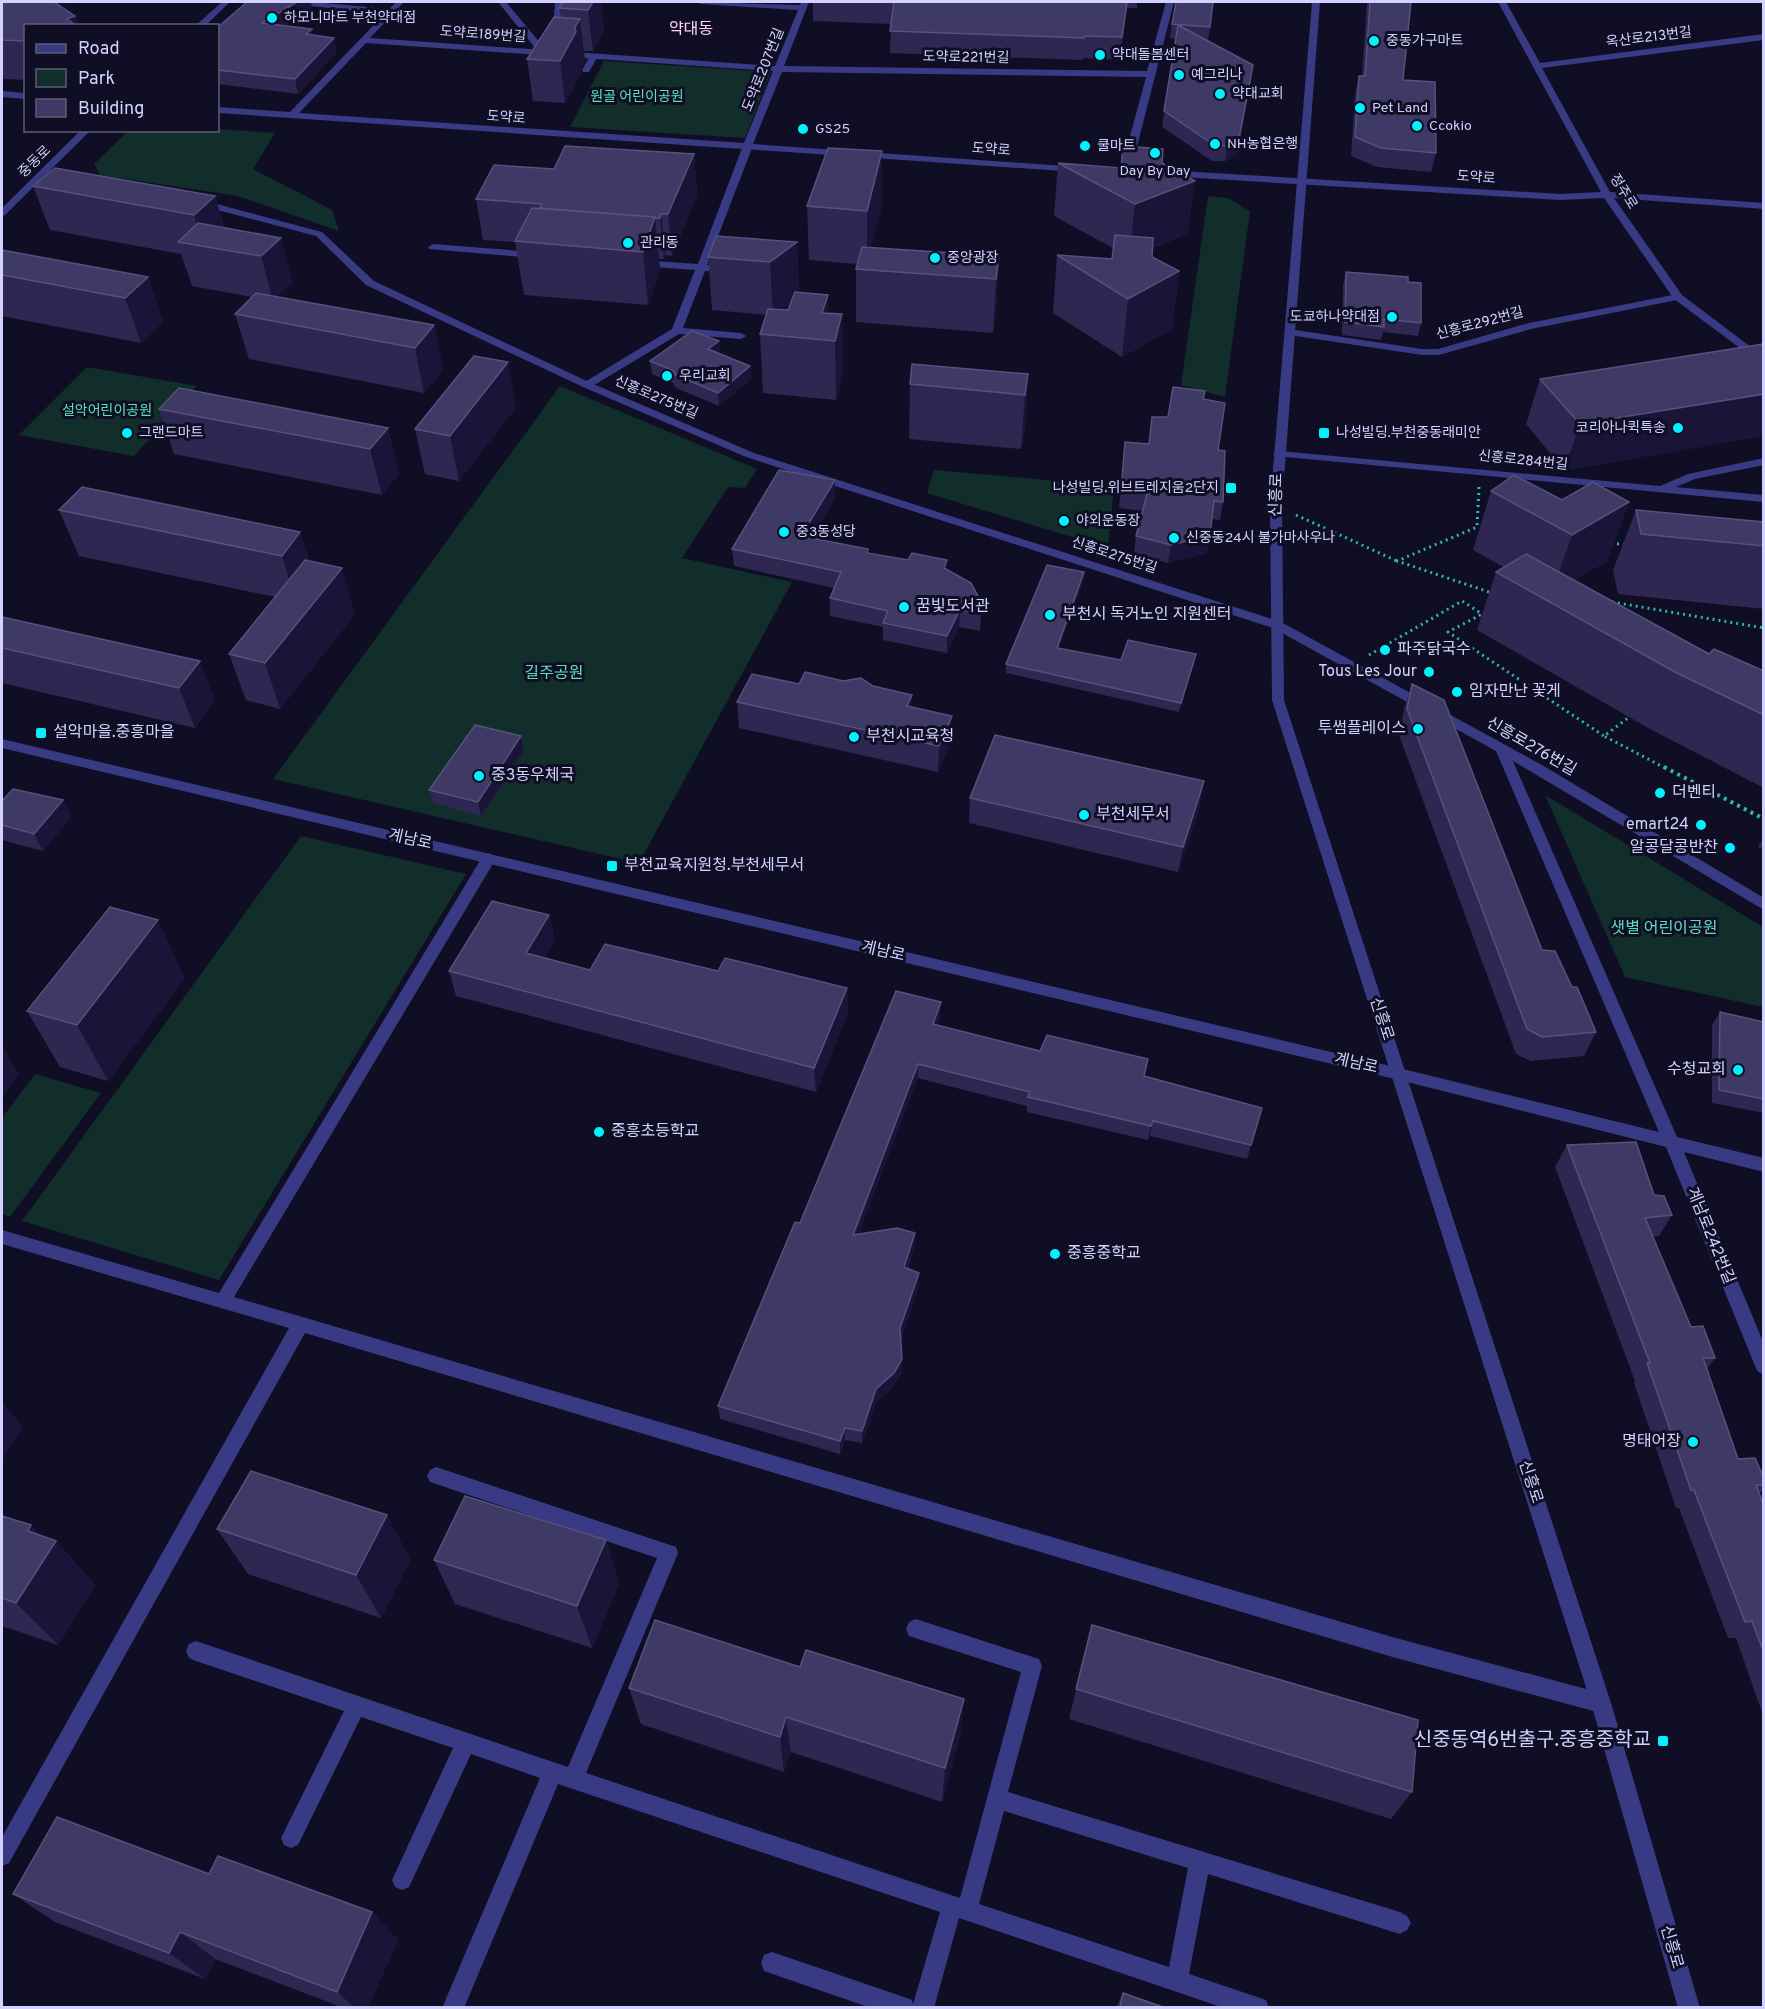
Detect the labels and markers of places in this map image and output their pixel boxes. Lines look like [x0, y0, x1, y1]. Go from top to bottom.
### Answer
place label: 하모니마트 부천약대점 [284, 9, 416, 27]
marker: 하모니마트 부천약대점 [265, 11, 279, 25]
place label: 중동가구마트 [1386, 33, 1463, 50]
marker: 중동가구마트 [1367, 34, 1381, 48]
place label: 약대돌봄센터 [1112, 47, 1189, 64]
marker: 약대돌봄센터 [1093, 48, 1107, 62]
place label: 예그리나 [1191, 67, 1243, 84]
marker: 예그리나 [1172, 68, 1186, 82]
place label: 약대교회 [1232, 86, 1284, 103]
marker: 약대교회 [1213, 87, 1227, 101]
place label: Pet Land [1372, 100, 1428, 117]
marker: Pet Land [1353, 101, 1367, 115]
place label: Ccokio [1429, 118, 1472, 135]
marker: Ccokio [1410, 119, 1424, 133]
place label: GS25 [815, 121, 850, 138]
marker: GS25 [796, 122, 810, 136]
place label: NH농협은행 [1227, 136, 1298, 153]
marker: NH농협은행 [1208, 137, 1222, 151]
place label: 쿨마트 [1097, 138, 1136, 155]
marker: 쿨마트 [1078, 139, 1092, 153]
marker: Day By Day [1148, 146, 1162, 160]
place label: Day By Day [1120, 163, 1190, 180]
place label: 관리동 [640, 235, 679, 252]
marker: 관리동 [621, 236, 635, 250]
place label: 중앙광장 [947, 250, 999, 267]
marker: 중앙광장 [928, 251, 942, 265]
place label: 도쿄하나약대점 [1290, 309, 1380, 326]
marker: 도쿄하나약대점 [1385, 310, 1399, 324]
place label: 우리교회 [679, 368, 731, 385]
marker: 우리교회 [660, 369, 674, 383]
place label: 코리아나퀵특송 [1576, 420, 1666, 437]
marker: 코리아나퀵특송 [1671, 421, 1685, 435]
place label: 나성빌딩.부천중동래미안 [1336, 424, 1481, 442]
place label: 그랜드마트 [139, 425, 204, 442]
marker: 그랜드마트 [120, 426, 134, 440]
marker: 나성빌딩.부천중동래미안 [1317, 426, 1331, 440]
place label: 나성빌딩.위브트레지움2단지 [1053, 480, 1219, 497]
marker: 나성빌딩.위브트레지움2단지 [1224, 481, 1238, 495]
place label: 야외운동장 [1076, 513, 1141, 530]
marker: 야외운동장 [1057, 514, 1071, 528]
place label: 중3동성당 [796, 524, 856, 541]
marker: 중3동성당 [777, 525, 791, 539]
place label: 신중동24시 불가마사우나 [1186, 530, 1335, 547]
marker: 신중동24시 불가마사우나 [1167, 531, 1181, 545]
place label: 꿈빛도서관 [916, 597, 990, 617]
marker: 꿈빛도서관 [897, 600, 911, 614]
place label: 부천시 독거노인 지원센터 [1062, 605, 1231, 625]
marker: 부천시 독거노인 지원센터 [1043, 608, 1057, 622]
place label: 파주닭국수 [1397, 640, 1471, 660]
marker: 파주닭국수 [1378, 643, 1392, 657]
place label: Tous Les Jour [1318, 662, 1417, 682]
marker: Tous Les Jour [1422, 665, 1436, 679]
place label: 임자만난 꽃게 [1469, 682, 1561, 702]
marker: 임자만난 꽃게 [1450, 685, 1464, 699]
place label: 투썸플레이스 [1318, 719, 1406, 739]
marker: 투썸플레이스 [1411, 722, 1425, 736]
place label: 설악마을.중흥마을 [53, 723, 174, 743]
marker: 설악마을.중흥마을 [34, 726, 48, 740]
place label: 부천시교육청 [866, 727, 954, 747]
marker: 부천시교육청 [847, 730, 861, 744]
place label: 중3동우체국 [491, 766, 574, 786]
marker: 중3동우체국 [472, 769, 486, 783]
place label: 더벤티 [1672, 783, 1716, 803]
marker: 더벤티 [1653, 786, 1667, 800]
place label: 부천세무서 [1096, 805, 1170, 825]
marker: 부천세무서 [1077, 808, 1091, 822]
place label: emart24 [1626, 815, 1689, 835]
marker: emart24 [1694, 818, 1708, 832]
place label: 알콩달콩반찬 [1630, 838, 1718, 858]
marker: 알콩달콩반찬 [1723, 841, 1737, 855]
place label: 부천교육지원청.부천세무서 [624, 856, 804, 876]
marker: 부천교육지원청.부천세무서 [605, 859, 619, 873]
place label: 수청교회 [1667, 1060, 1726, 1080]
marker: 수청교회 [1731, 1063, 1745, 1077]
place label: 중흥초등학교 [611, 1122, 699, 1142]
marker: 중흥초등학교 [592, 1125, 606, 1139]
place label: 중흥중학교 [1067, 1244, 1141, 1264]
marker: 중흥중학교 [1048, 1247, 1062, 1261]
place label: 명태어장 [1622, 1432, 1681, 1452]
marker: 명태어장 [1686, 1435, 1700, 1449]
place label: 신중동역6번출구.중흥중학교 [1414, 1728, 1651, 1754]
marker: 신중동역6번출구.중흥중학교 [1656, 1734, 1670, 1748]

